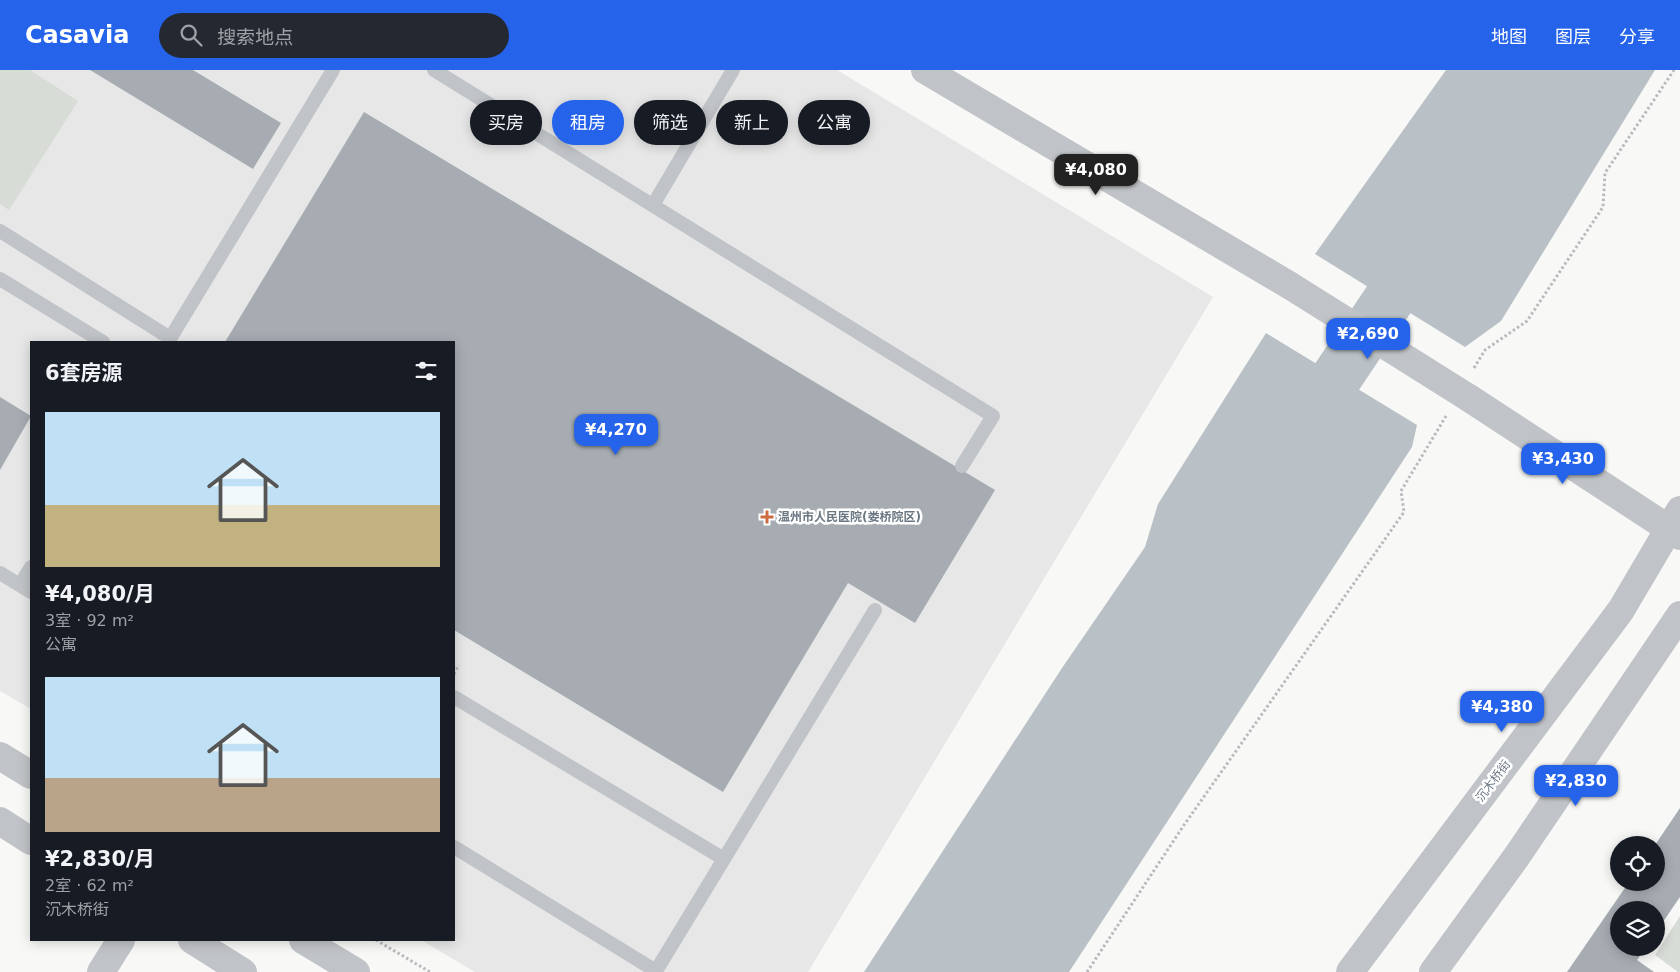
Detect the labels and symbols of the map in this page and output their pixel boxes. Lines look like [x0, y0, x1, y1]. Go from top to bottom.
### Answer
pin: ¥4,080 [1055, 154, 1137, 196]
pin: ¥2,690 [1327, 318, 1409, 360]
pin: ¥4,270 [575, 414, 657, 456]
pin: ¥3,430 [1522, 442, 1604, 485]
marker: 温州市人民医院(娄桥院区) [760, 510, 774, 524]
place label: 温州市人民医院(娄桥院区) [778, 510, 921, 524]
pin: ¥4,380 [1461, 690, 1543, 733]
street label: 沉木桥街 [1473, 758, 1513, 804]
pin: ¥2,830 [1535, 764, 1617, 807]

